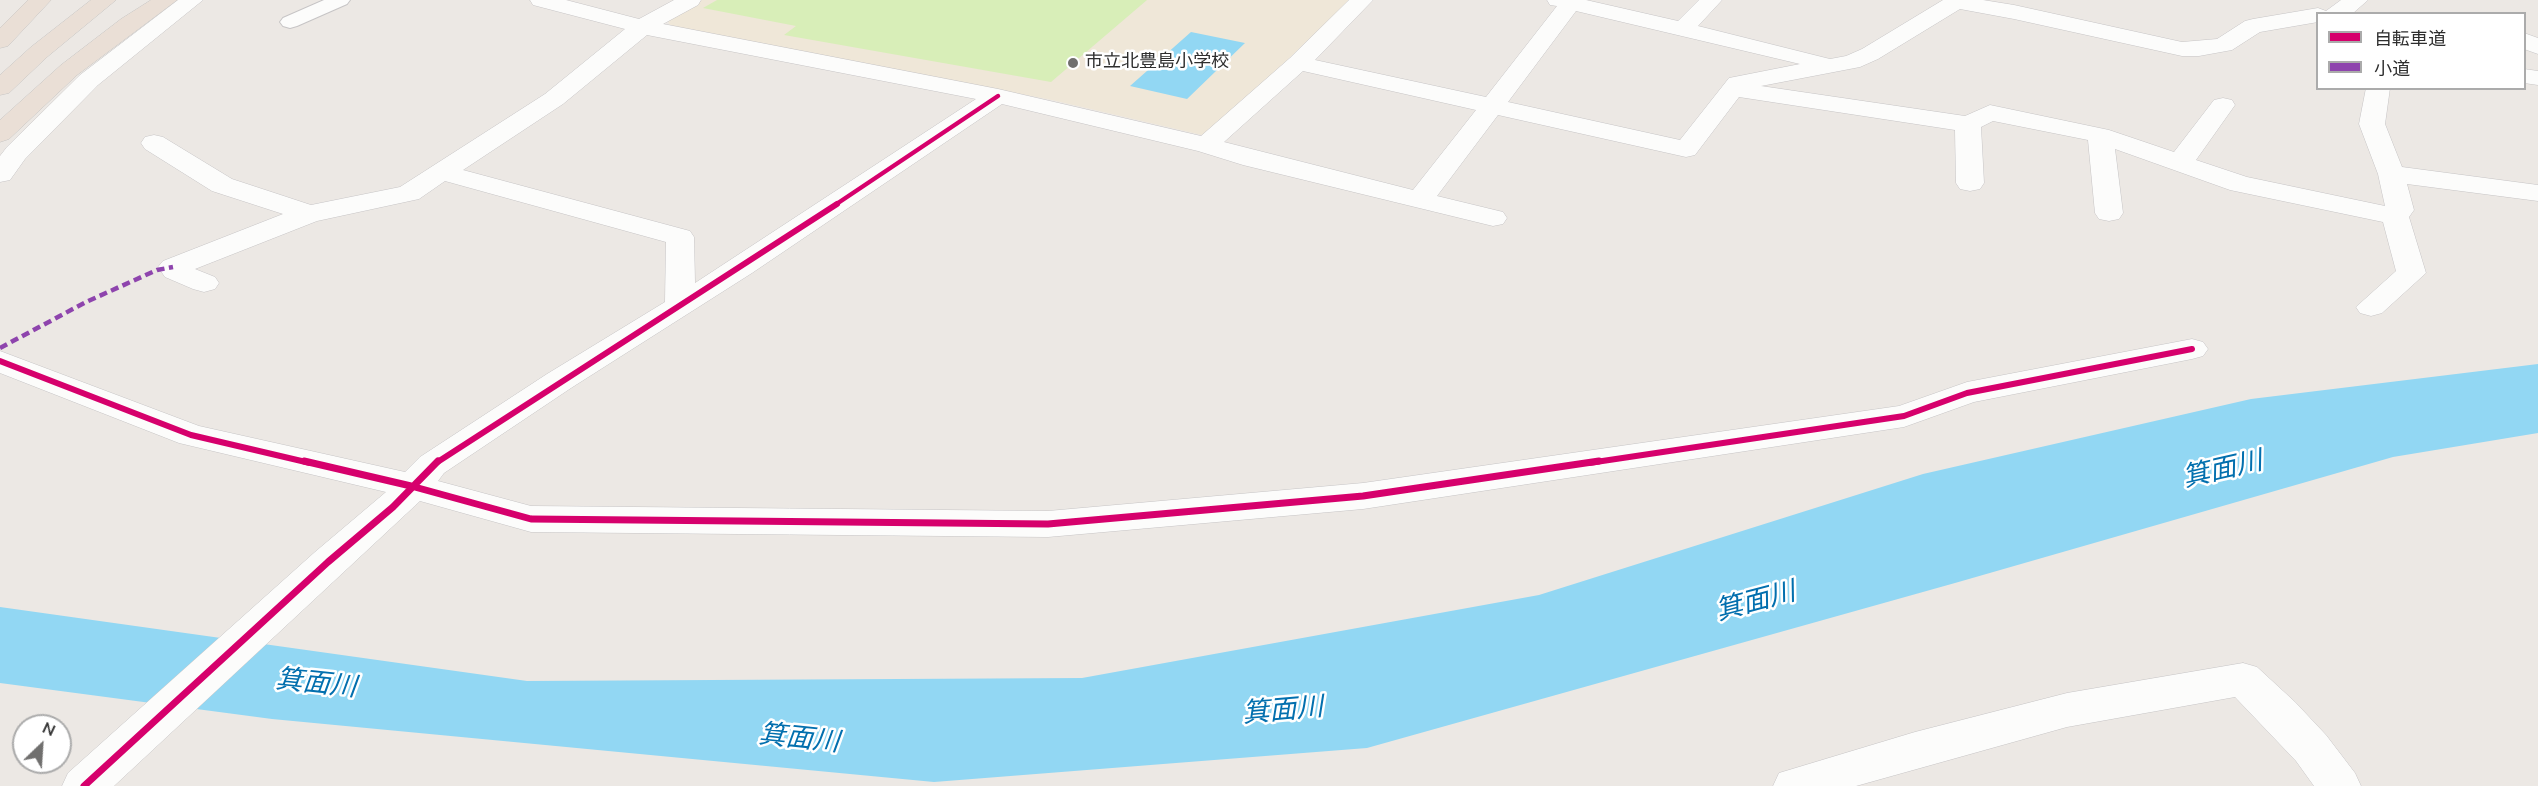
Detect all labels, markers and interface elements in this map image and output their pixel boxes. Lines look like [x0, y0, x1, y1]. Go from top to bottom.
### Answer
legend [2316, 12, 2526, 90]
text: 自転車道 [2374, 27, 2446, 51]
place label: 市立北豊島小学校 [1085, 52, 1229, 74]
marker: 市立北豊島小学校 [1066, 56, 1080, 70]
text: 小道 [2374, 57, 2410, 81]
water label: 箕面川 [2180, 446, 2266, 496]
water label: 箕面川 [1713, 577, 1799, 629]
water label: 箕面川 [274, 665, 358, 705]
water label: 箕面川 [1241, 692, 1325, 732]
north arrow [12, 714, 72, 774]
text: N [39, 717, 59, 742]
water label: 箕面川 [757, 720, 841, 760]

